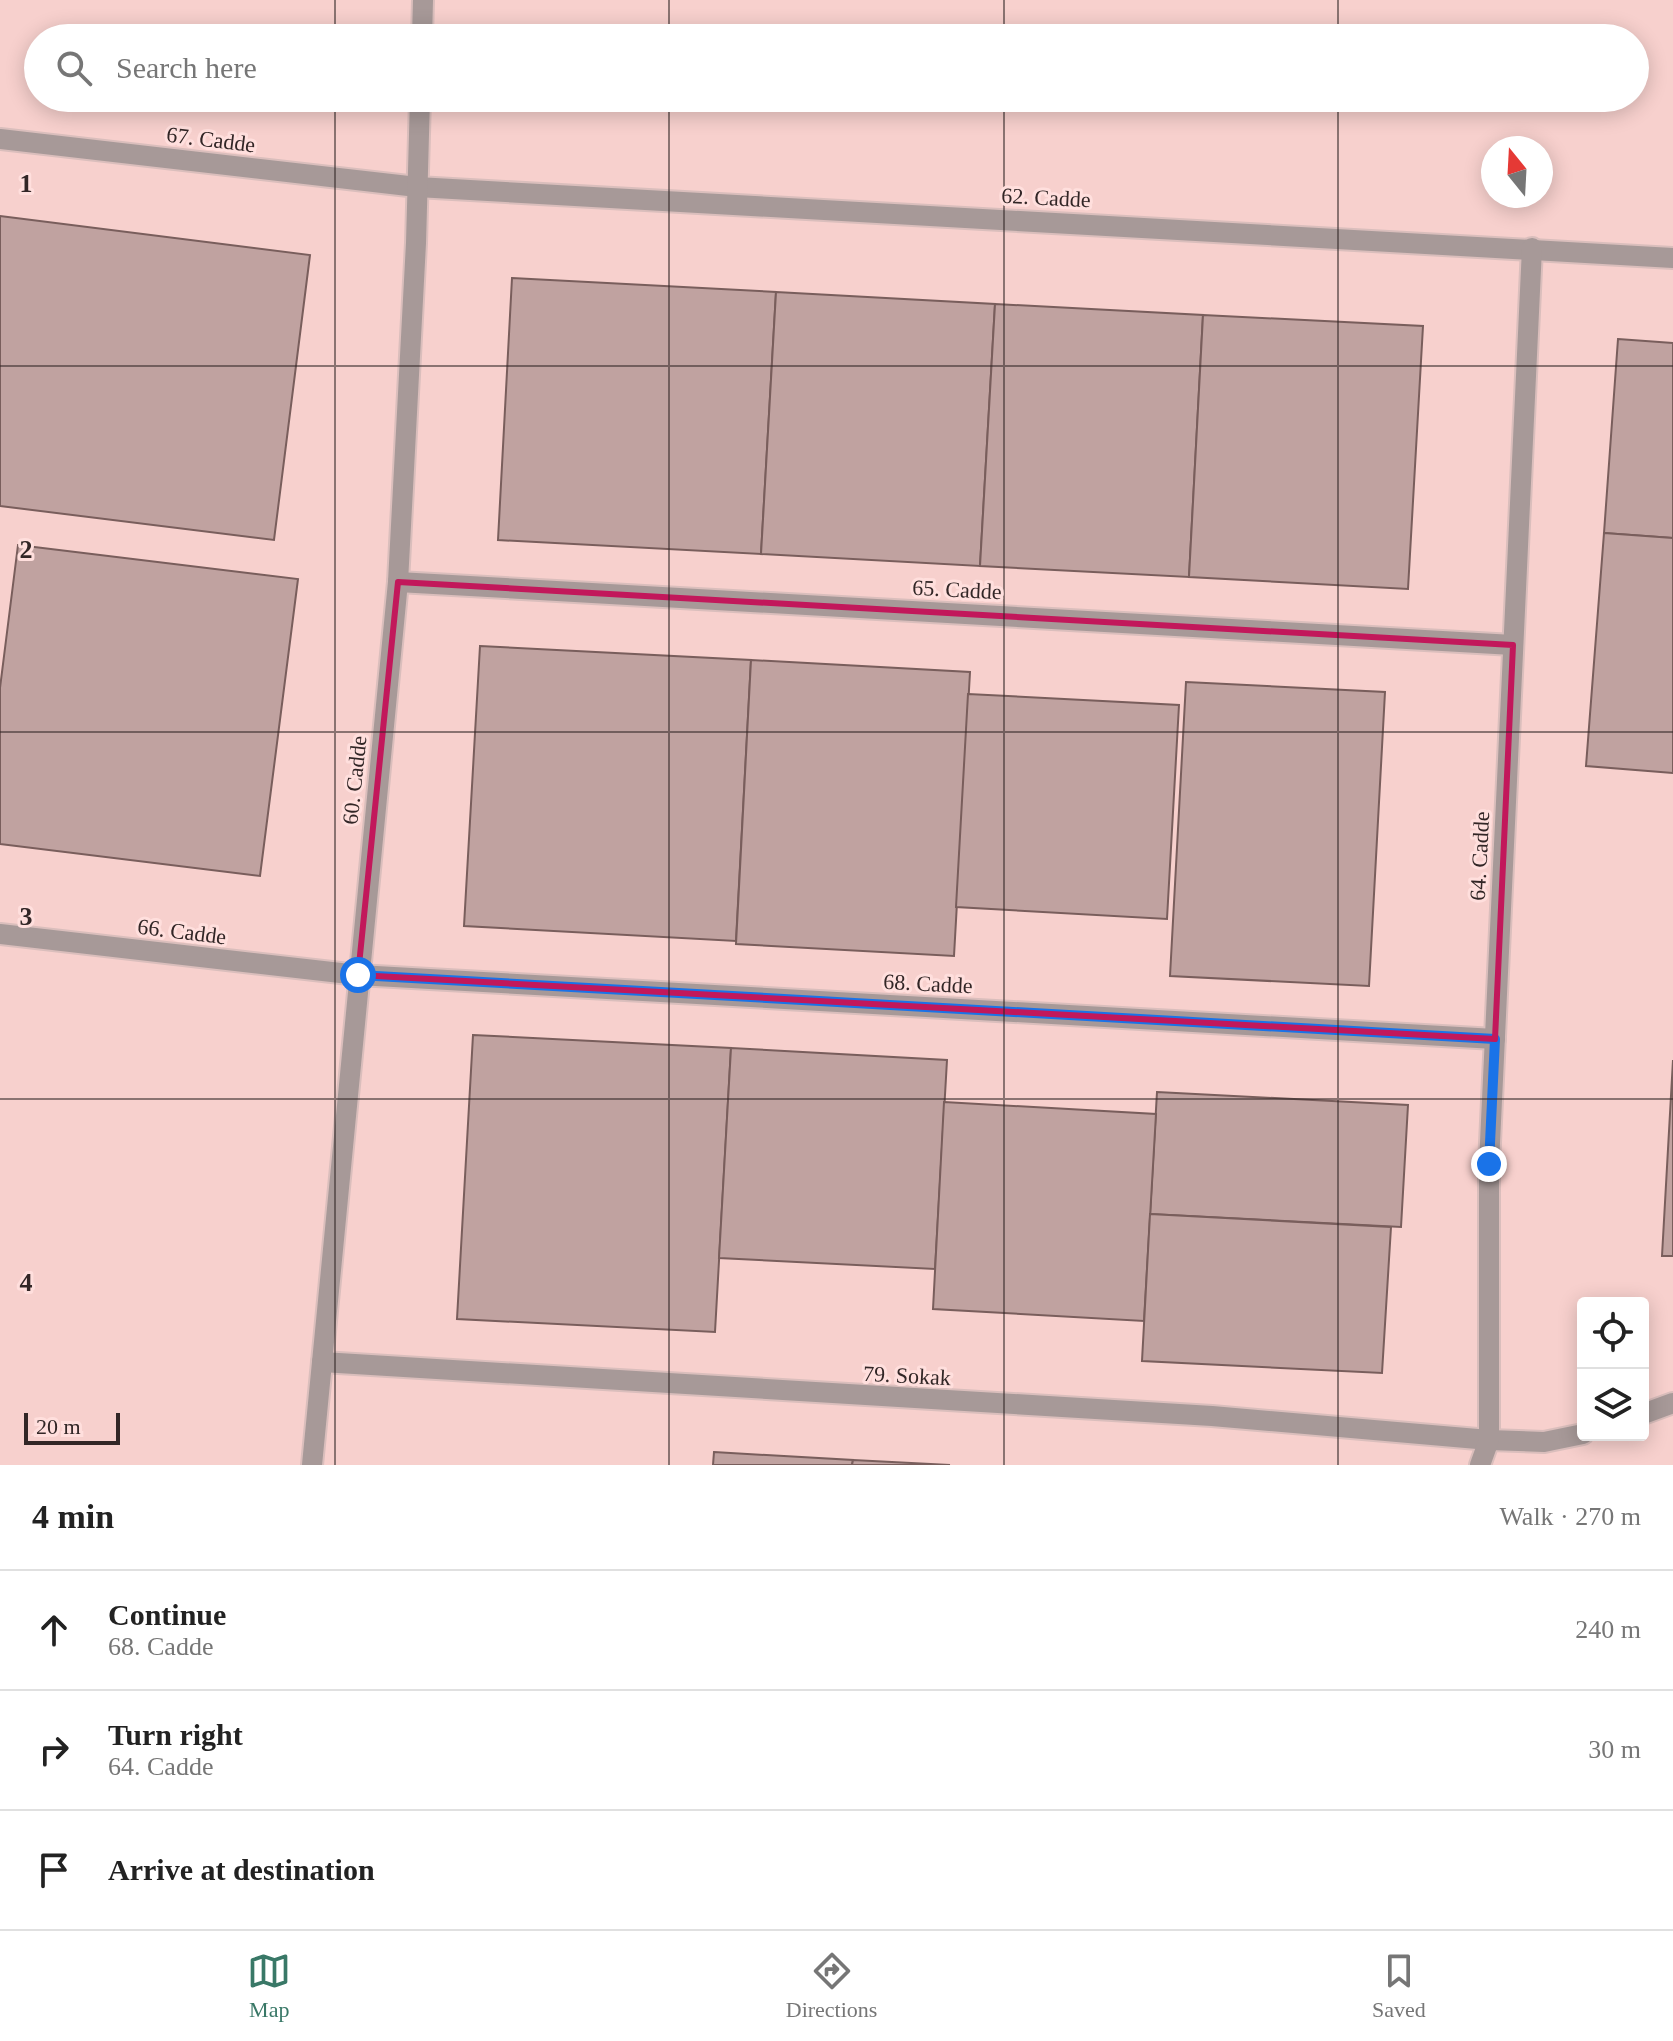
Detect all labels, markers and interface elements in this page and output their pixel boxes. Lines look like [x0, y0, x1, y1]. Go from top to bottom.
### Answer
search box [24, 24, 1649, 112]
icon: search [52, 46, 96, 90]
text: Search here [116, 51, 257, 84]
street label: 67. Cadde [165, 122, 257, 157]
north arrow [1481, 136, 1553, 208]
text: 1 [20, 169, 33, 198]
street label: 62. Cadde [1001, 183, 1091, 212]
text: 2 [20, 535, 33, 564]
street label: 65. Cadde [912, 575, 1002, 604]
street label: 60. Cadde [337, 734, 372, 826]
street label: 64. Cadde [1465, 811, 1494, 901]
text: 3 [20, 902, 33, 931]
street label: 66. Cadde [136, 914, 228, 949]
route start [340, 957, 376, 993]
street label: 68. Cadde [883, 969, 973, 998]
route end [1471, 1146, 1507, 1182]
text: 4 [20, 1268, 33, 1297]
map controls [1577, 1297, 1649, 1441]
button: locate [1577, 1297, 1649, 1369]
street label: 79. Sokak [862, 1361, 952, 1390]
button: layers [1577, 1369, 1649, 1441]
scale bar [24, 1409, 120, 1445]
text: 20 m [36, 1414, 81, 1439]
text: 4 min [32, 1498, 114, 1535]
text: Walk · 270 m [1499, 1502, 1641, 1531]
text: Continue [108, 1598, 226, 1631]
icon: ahead [32, 1608, 76, 1652]
text: 240 m [1575, 1615, 1641, 1644]
text: 68. Cadde [108, 1632, 213, 1661]
text: Turn right [108, 1718, 243, 1751]
icon: right [32, 1728, 76, 1772]
text: 30 m [1588, 1735, 1641, 1764]
text: 64. Cadde [108, 1752, 213, 1781]
icon: arrive [32, 1848, 76, 1892]
text: Arrive at destination [108, 1853, 375, 1886]
tab: Map [247, 1949, 291, 2023]
tab: Directions [786, 1949, 877, 2023]
tab: Saved [1372, 1949, 1426, 2023]

